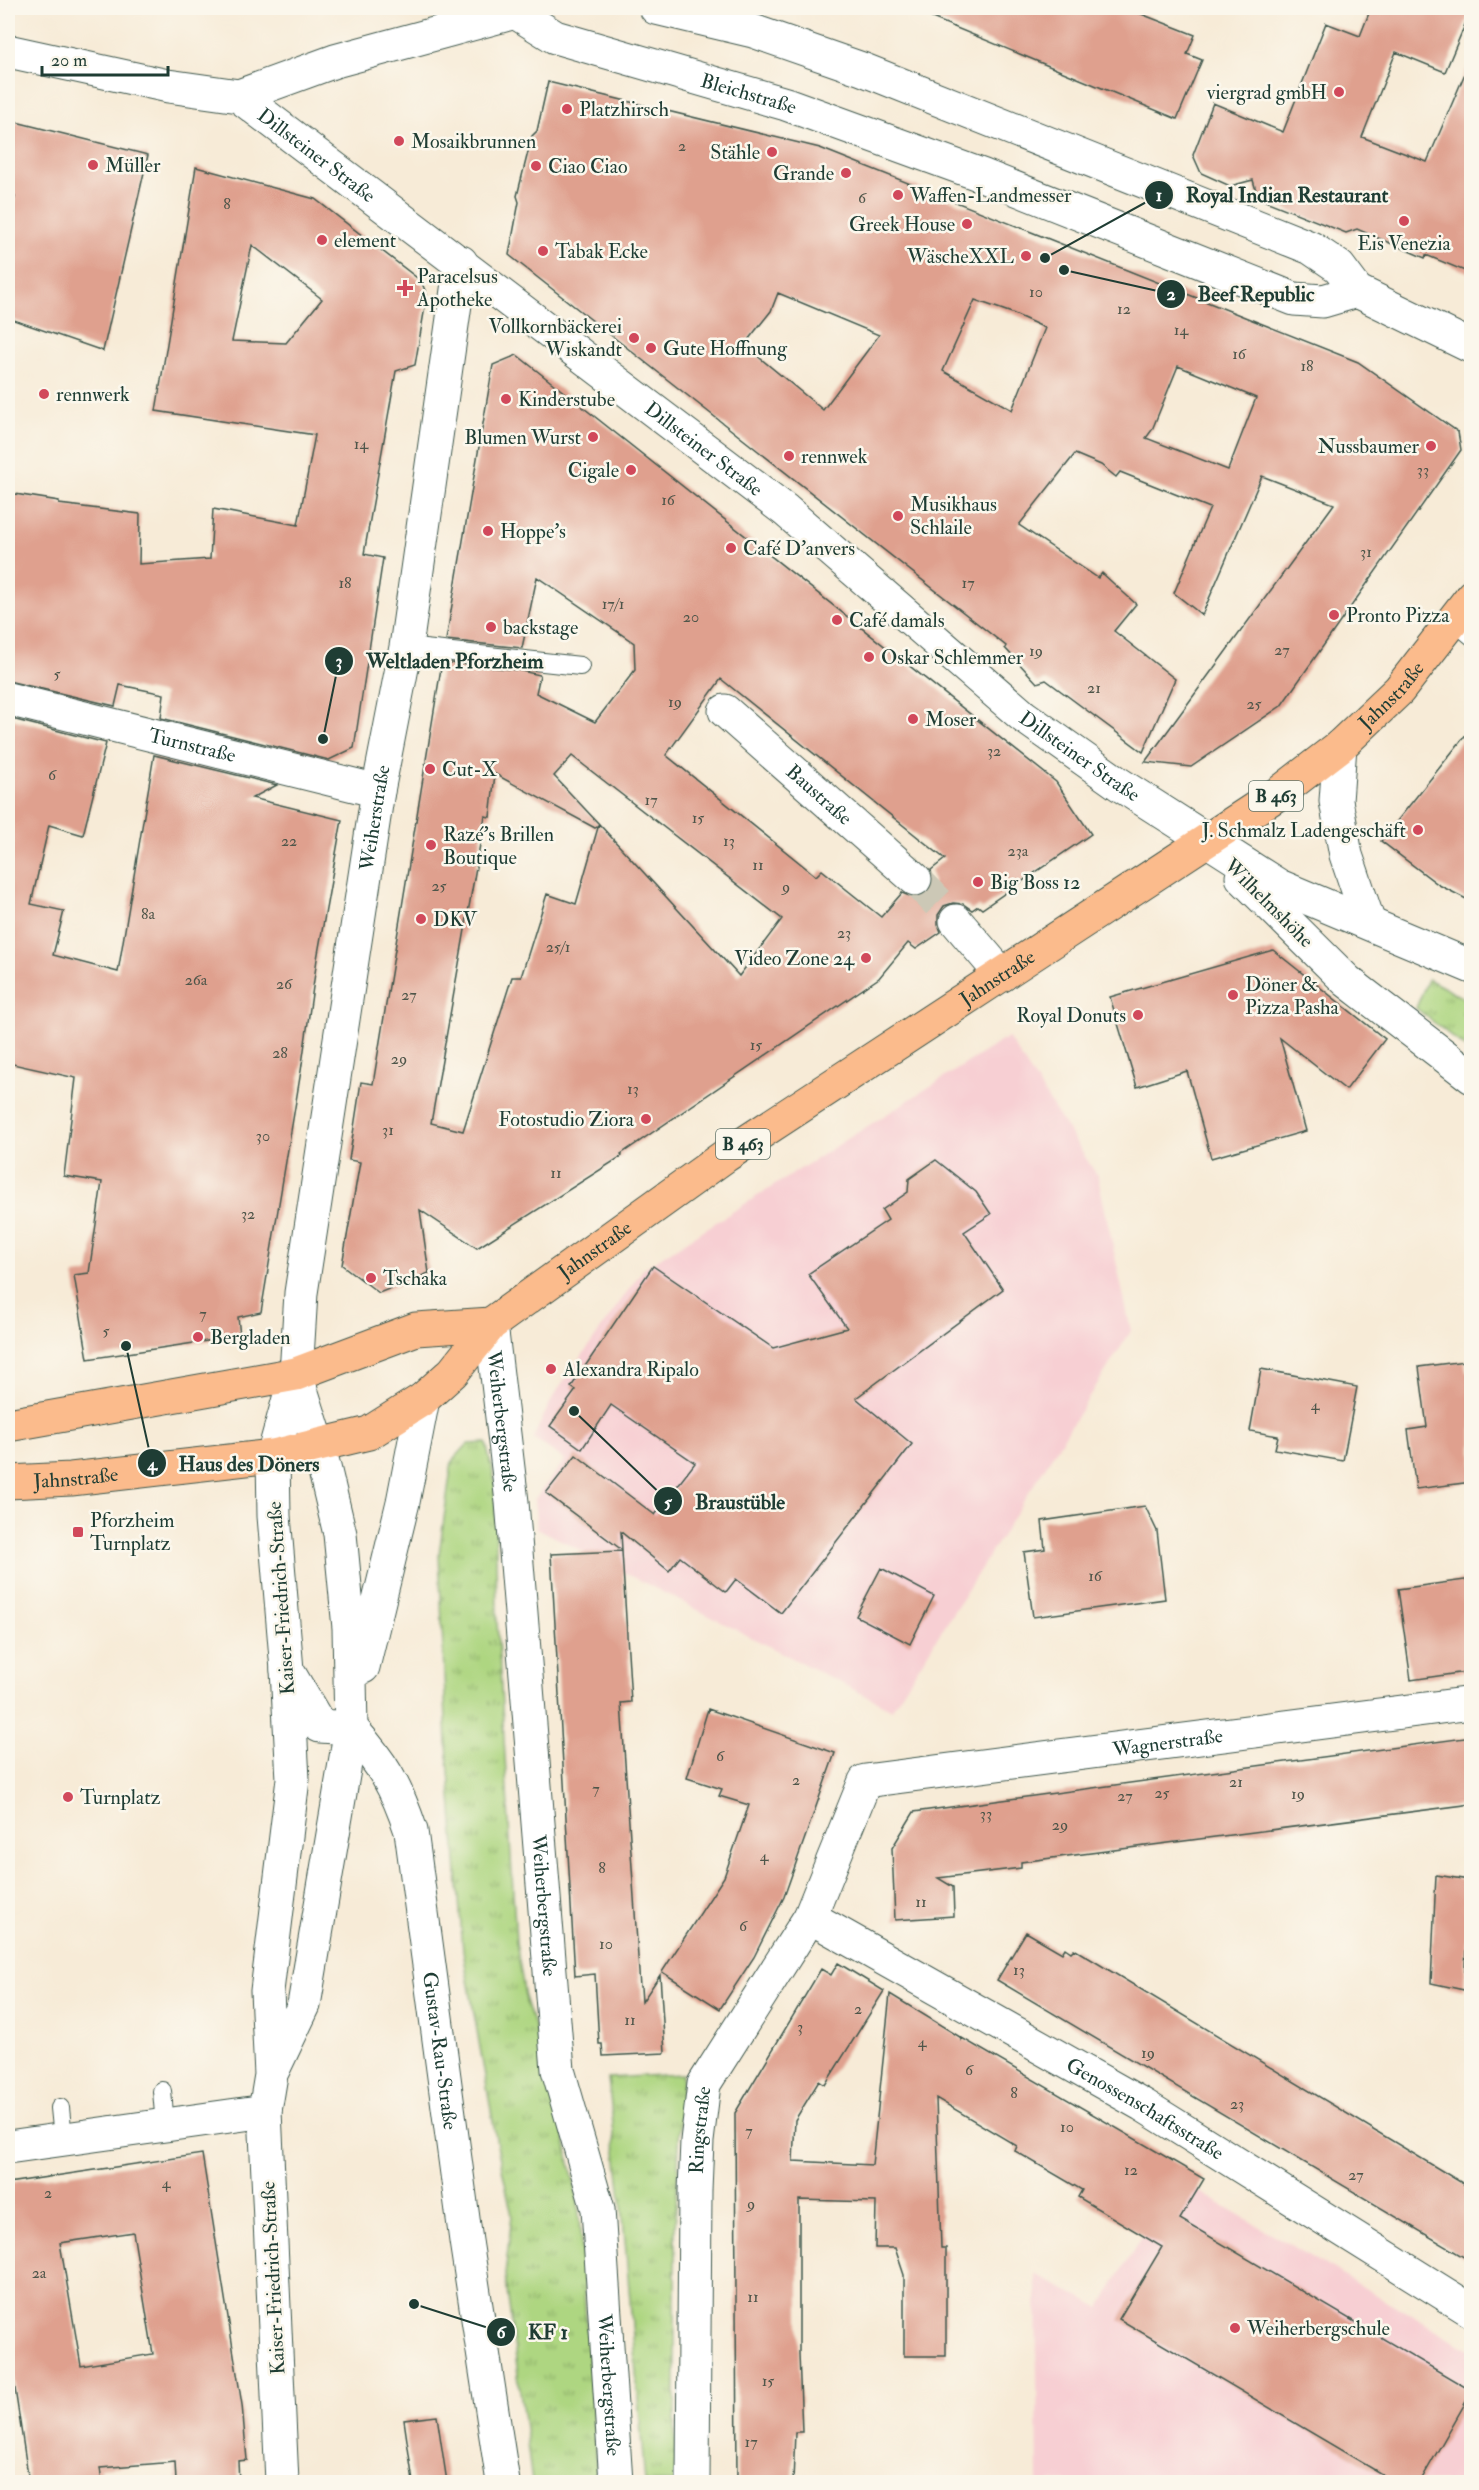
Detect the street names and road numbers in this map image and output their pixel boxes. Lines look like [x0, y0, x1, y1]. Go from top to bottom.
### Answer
street label: Bleichstraße [698, 68, 800, 119]
street label: Dillsteiner Straße [253, 102, 381, 208]
street label: Dillsteiner Straße [640, 396, 768, 501]
street label: Jahnstraße [1352, 656, 1429, 735]
street label: Dillsteiner Straße [1015, 705, 1145, 807]
street label: Turnstraße [146, 722, 239, 768]
street label: Baustraße [781, 759, 858, 830]
street label: Weiherstraße [353, 763, 395, 873]
road number: B 463 [1249, 781, 1303, 811]
street label: Wilhelmshöhe [1218, 852, 1319, 953]
street label: Jahnstraße [954, 944, 1040, 1012]
road number: B 463 [716, 1129, 770, 1159]
street label: Jahnstraße [552, 1215, 636, 1285]
street label: Weiherbergstraße [482, 1348, 523, 1493]
street label: Jahnstraße [32, 1461, 119, 1493]
street label: Kaiser-Friedrich-Straße [262, 1501, 300, 1695]
street label: Wagnerstraße [1110, 1723, 1224, 1762]
street label: Weiherbergstraße [526, 1833, 563, 1977]
street label: Gustav-Rau-Straße [417, 1970, 463, 2131]
street label: Genossenschaftsstraße [1062, 2052, 1229, 2165]
street label: Ringstraße [683, 2085, 716, 2175]
street label: Kaiser-Friedrich-Straße [255, 2181, 291, 2375]
street label: Weiherbergstraße [592, 2312, 627, 2457]

